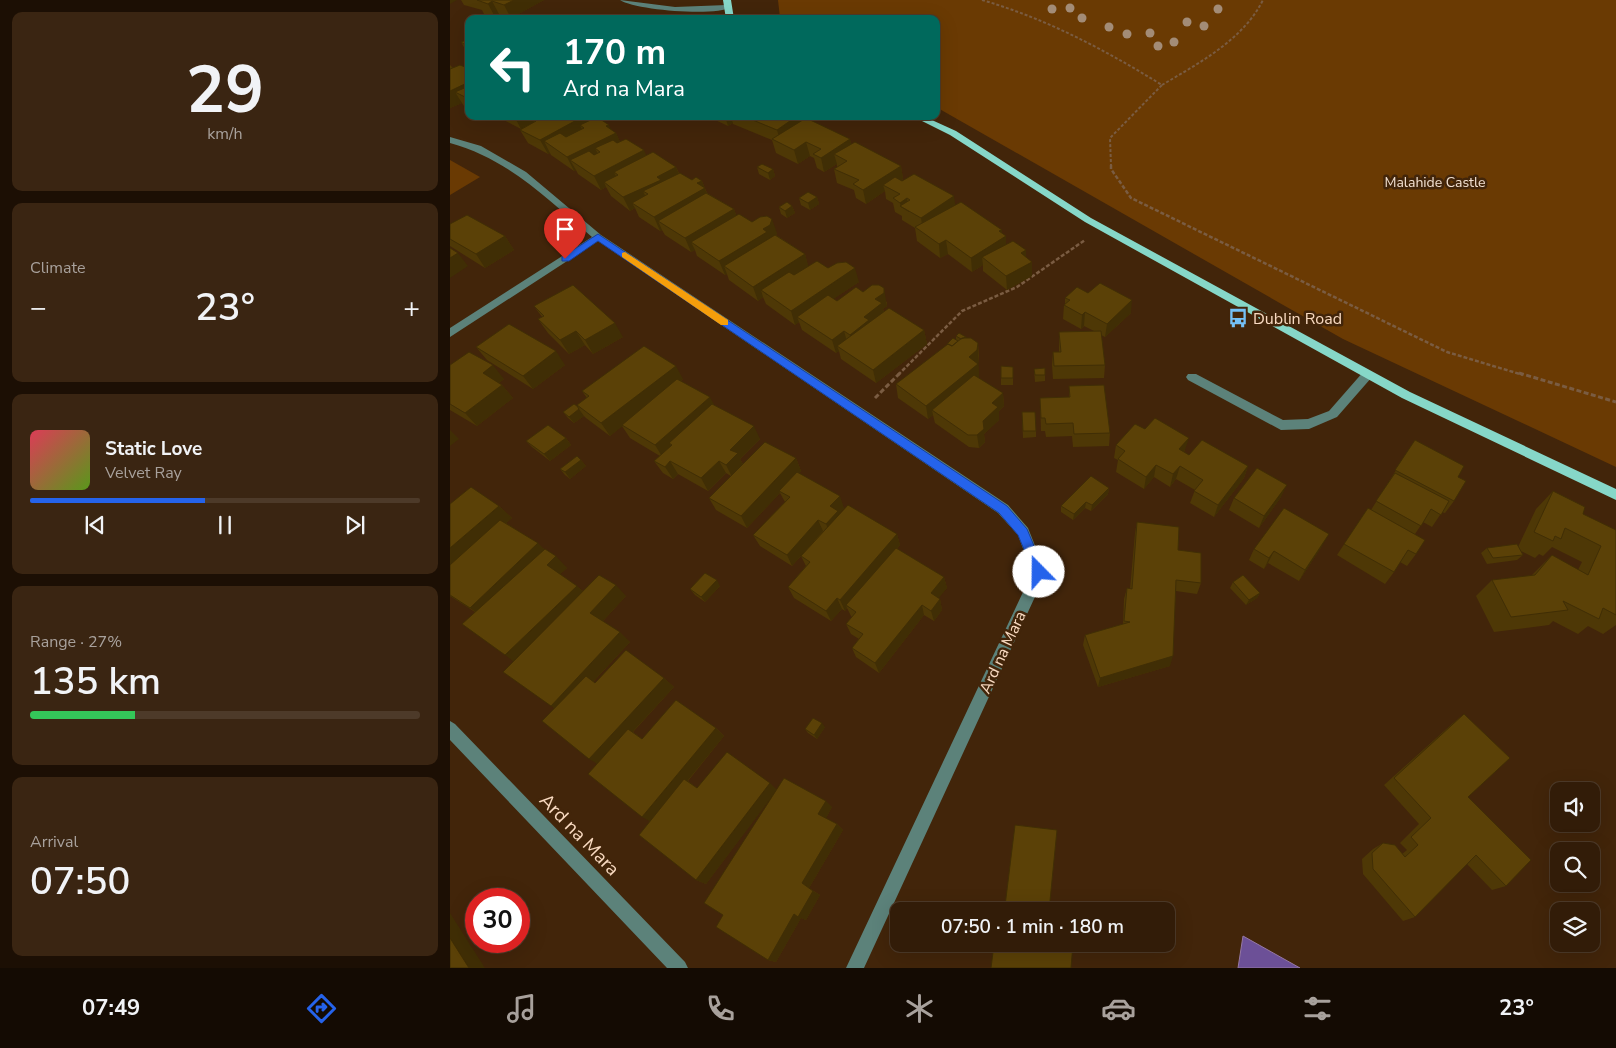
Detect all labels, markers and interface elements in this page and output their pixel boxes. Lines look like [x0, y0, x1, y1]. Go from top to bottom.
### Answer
text: 170 m [563, 29, 666, 76]
icon: left [480, 35, 545, 100]
text: 29 [186, 46, 264, 135]
text: Ard na Mara [563, 74, 685, 104]
text: km/h [207, 123, 243, 145]
park label: Malahide Castle [1384, 173, 1486, 192]
pin [544, 208, 586, 259]
icon: arrive [551, 215, 579, 243]
text: Climate [30, 257, 85, 279]
text: 23° [195, 282, 255, 333]
text: − [30, 289, 47, 327]
text: + [403, 289, 420, 327]
bus stop icon: Dublin Road [1227, 307, 1249, 329]
place label: Dublin Road [1253, 308, 1342, 330]
text: Static Love [105, 436, 202, 462]
text: Velvet Ray [105, 462, 182, 484]
icon: previous [81, 511, 109, 539]
icon: pause [211, 511, 239, 539]
icon: next [341, 511, 369, 539]
position arrow [1012, 545, 1064, 597]
street label: Ard na Mara [974, 608, 1032, 697]
text: Range · 27% [30, 631, 122, 653]
text: 135 km [30, 656, 161, 707]
map controls [1550, 782, 1600, 952]
button: sound [1550, 782, 1600, 832]
street label: Ard na Mara [533, 788, 625, 882]
text: Arrival [30, 831, 78, 853]
button: search [1550, 842, 1600, 892]
text: 07:50 [30, 856, 130, 907]
speed limit sign: 30 [465, 888, 530, 953]
button: layers [1550, 902, 1600, 952]
text: 07:50 · 1 min · 180 m [941, 914, 1124, 940]
icon: directions [304, 991, 339, 1026]
icon: music [504, 991, 539, 1026]
icon: phone [703, 991, 738, 1026]
icon: climate [902, 991, 937, 1026]
icon: car [1101, 991, 1136, 1026]
icon: filters [1300, 991, 1335, 1026]
text: 07:49 [82, 993, 140, 1023]
text: 23° [1499, 993, 1534, 1023]

